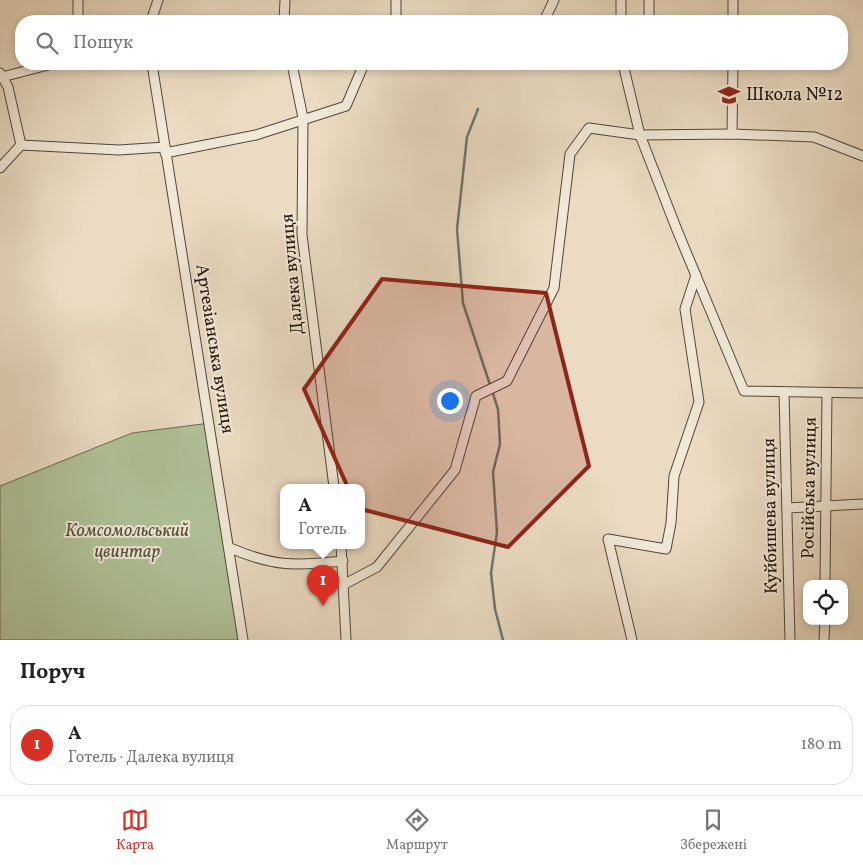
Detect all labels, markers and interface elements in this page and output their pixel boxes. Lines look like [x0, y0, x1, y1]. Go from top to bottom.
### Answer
search box [15, 15, 848, 70]
icon: search [33, 29, 61, 57]
text: Пошук [73, 30, 133, 56]
school or university icon: Школа №12 [716, 82, 742, 108]
place label: Школа №12 [746, 83, 843, 108]
street label: Далека вулиця [275, 212, 311, 336]
street label: Артезіанська вулиця [188, 262, 240, 436]
your location [437, 388, 463, 414]
street label: Російська вулиця [796, 417, 824, 559]
street label: Куйбишева вулиця [757, 438, 785, 594]
popup [280, 484, 365, 549]
text: А [298, 493, 312, 519]
park label: Комсомольський цвинтар [65, 519, 189, 565]
text: Готель [298, 519, 347, 541]
pin: 1 [307, 565, 339, 606]
map controls [803, 580, 848, 625]
button: locate [803, 580, 848, 625]
text: Поруч [20, 658, 85, 687]
text: А [68, 721, 82, 747]
text: 1 [34, 734, 40, 756]
text: 180 m [801, 734, 842, 756]
text: Готель · Далека вулиця [68, 747, 234, 769]
tab: Карта [116, 806, 154, 855]
tab: Маршрут [386, 806, 448, 855]
tab: Збережені [680, 806, 747, 855]

